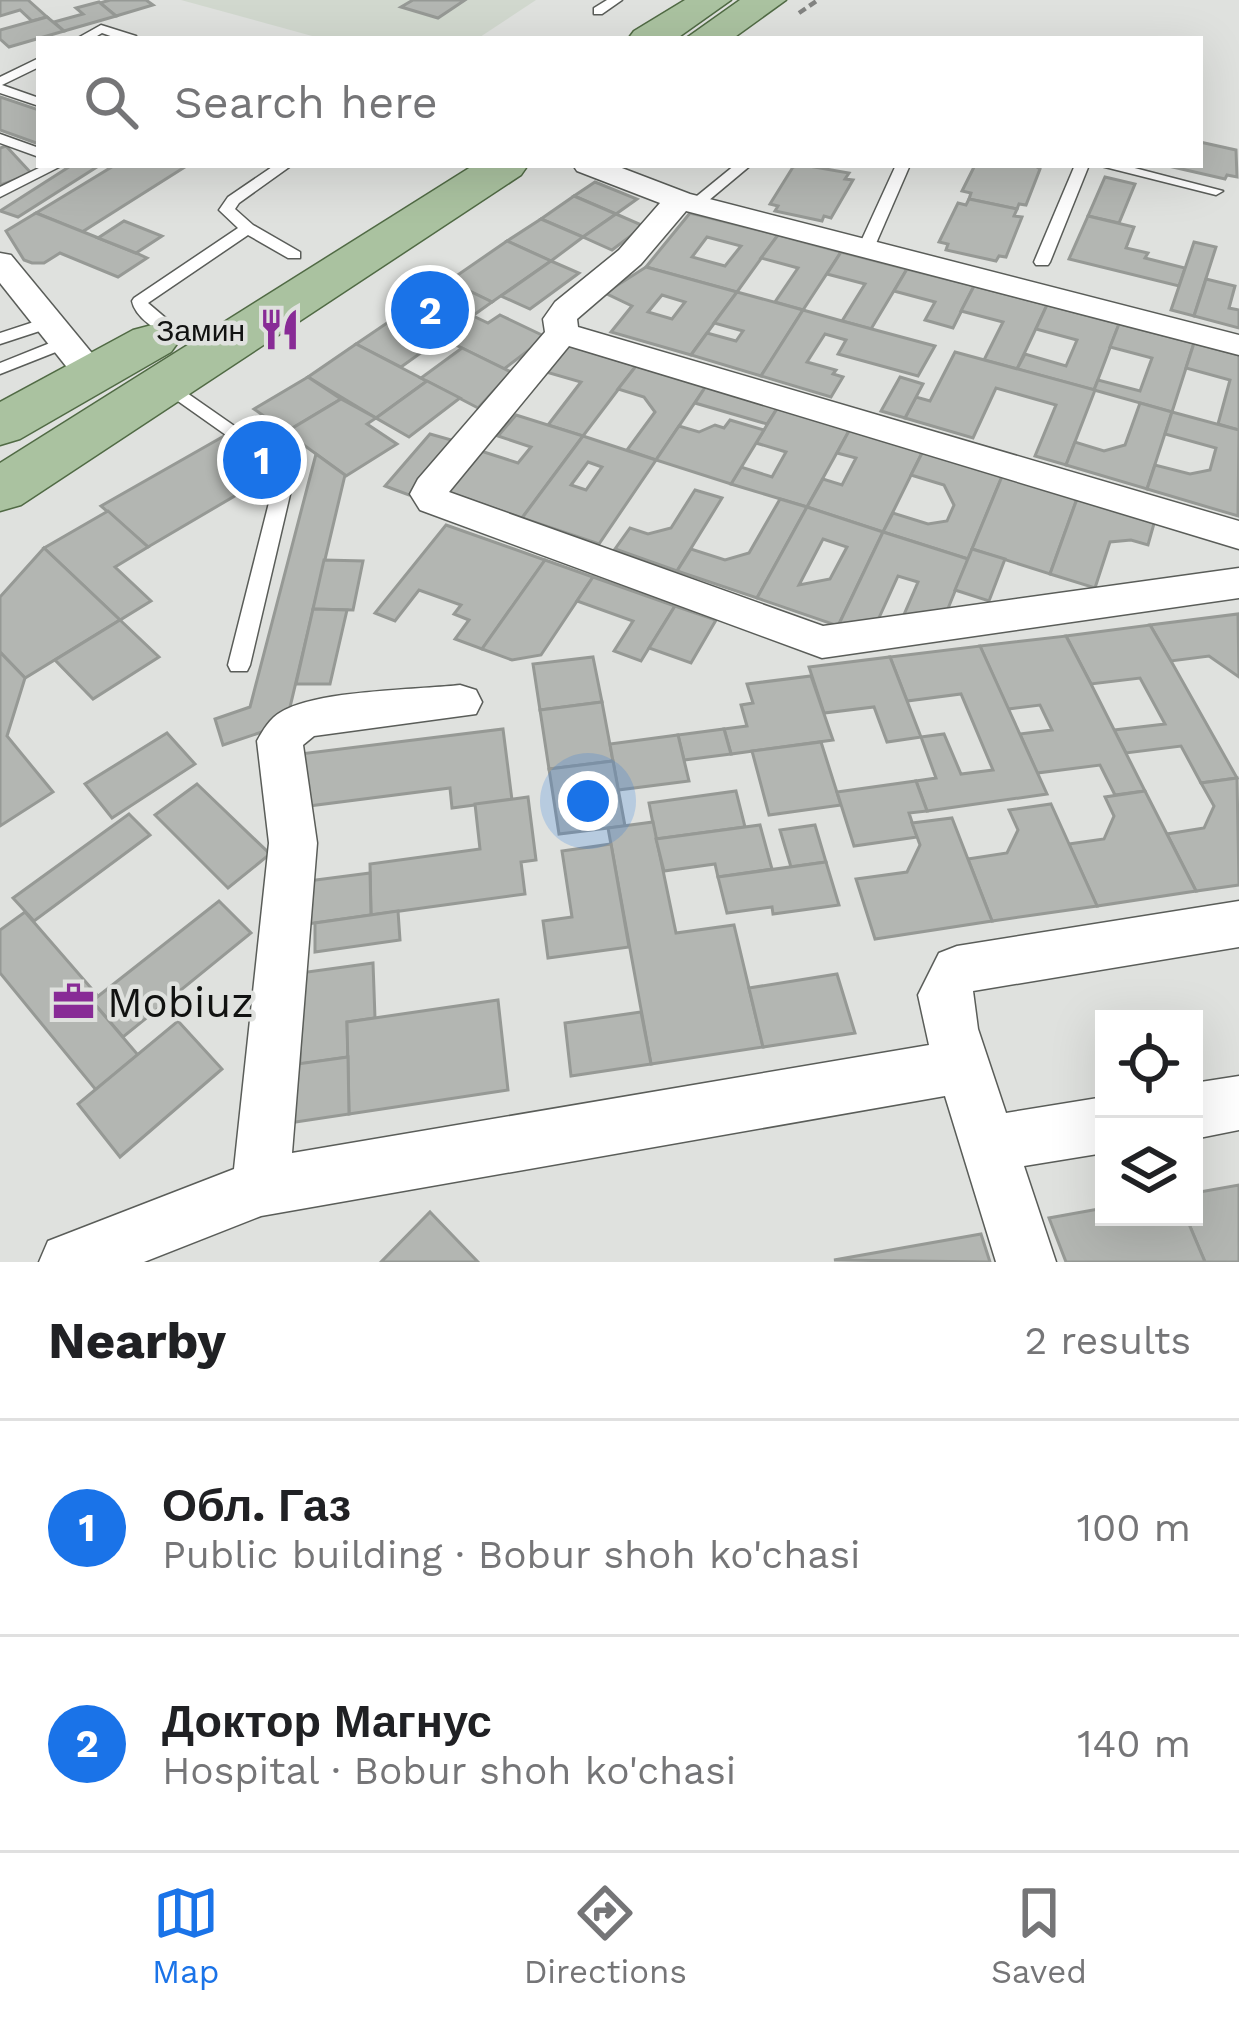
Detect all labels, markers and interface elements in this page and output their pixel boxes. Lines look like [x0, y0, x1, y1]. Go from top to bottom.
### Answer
search box [36, 36, 1203, 168]
icon: search [78, 69, 144, 135]
text: Search here [174, 76, 438, 129]
pin: 2 [391, 265, 469, 355]
restaurant icon: Замин [256, 307, 302, 353]
place label: Замин [156, 313, 245, 348]
pin: 1 [223, 415, 301, 505]
your location [558, 771, 618, 831]
place label: Mobiuz [107, 978, 254, 1027]
office icon: Mobiuz [50, 979, 96, 1025]
map controls [1095, 1010, 1203, 1226]
button: locate [1095, 1010, 1203, 1118]
button: layers [1095, 1118, 1203, 1226]
text: Nearby [48, 1311, 226, 1370]
text: 2 results [1025, 1318, 1191, 1363]
text: Обл. Газ [162, 1479, 351, 1532]
text: 1 [79, 1505, 95, 1550]
text: 100 m [1077, 1505, 1191, 1550]
text: Public building · Bobur shoh ko'chasi [162, 1532, 860, 1577]
text: Доктор Магнус [162, 1695, 492, 1748]
text: 2 [75, 1721, 99, 1766]
text: 140 m [1077, 1721, 1191, 1766]
text: Hospital · Bobur shoh ko'chasi [162, 1748, 736, 1793]
tab: Map [152, 1880, 219, 1991]
tab: Directions [524, 1880, 687, 1991]
tab: Saved [991, 1880, 1087, 1991]

